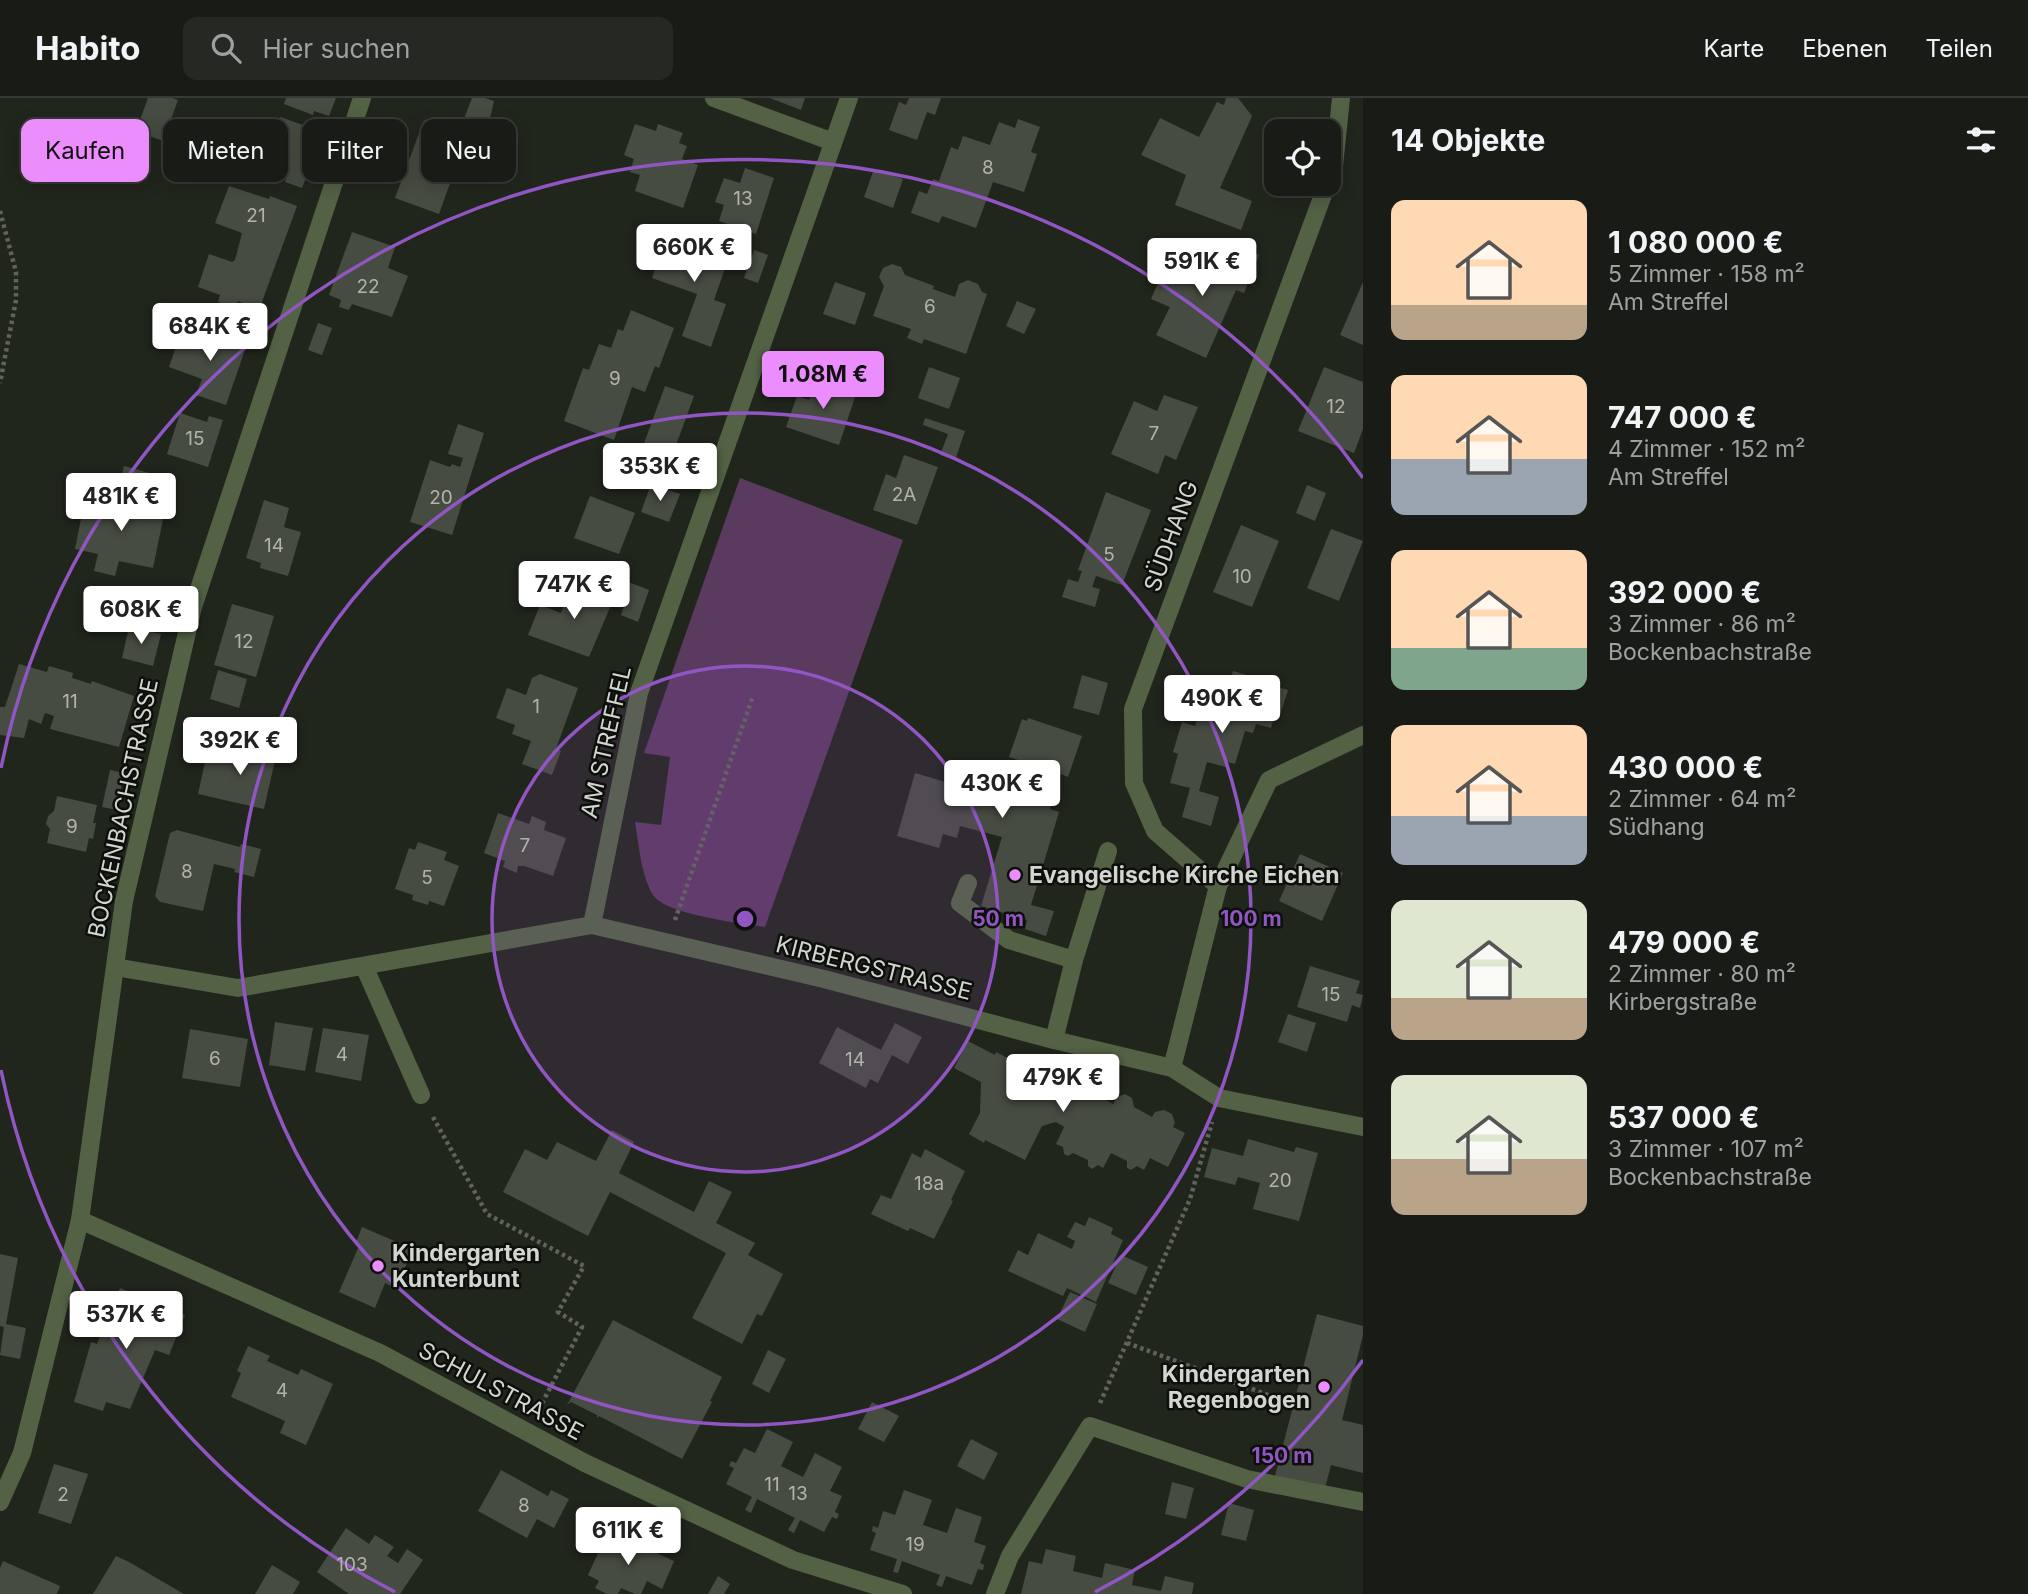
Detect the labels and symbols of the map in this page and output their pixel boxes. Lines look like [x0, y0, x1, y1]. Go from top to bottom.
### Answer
house number: 8 [982, 156, 994, 179]
house number: 13 [733, 187, 753, 210]
house number: 21 [246, 204, 266, 227]
pin: 660K € [637, 225, 751, 284]
pin: 591K € [1145, 238, 1259, 298]
house number: 22 [356, 275, 380, 298]
house number: 6 [924, 295, 936, 318]
pin: 684K € [153, 303, 267, 363]
pin: 1.08M € [758, 352, 888, 411]
house number: 9 [609, 367, 621, 390]
house number: 12 [1326, 395, 1346, 418]
house number: 7 [1149, 422, 1159, 445]
house number: 15 [185, 427, 205, 450]
pin: 353K € [603, 444, 717, 503]
pin: 481K € [64, 474, 178, 533]
street label: SÜDHANG [1138, 477, 1204, 595]
house number: 2A [892, 483, 916, 506]
house number: 20 [429, 486, 453, 509]
house number: 14 [264, 534, 284, 557]
house number: 5 [1103, 543, 1115, 566]
pin: 747K € [517, 561, 631, 621]
house number: 10 [1232, 565, 1252, 588]
pin: 608K € [84, 587, 198, 646]
house number: 12 [234, 630, 254, 653]
street label: AM STREFFEL [575, 663, 637, 821]
street label: BOCKENBACHSTRASSE [82, 676, 164, 940]
pin: 490K € [1165, 676, 1279, 735]
house number: 11 [62, 690, 78, 713]
house number: 1 [532, 695, 540, 718]
pin: 392K € [183, 718, 297, 777]
pin: 430K € [945, 760, 1059, 820]
house number: 9 [66, 815, 78, 838]
house number: 7 [520, 834, 530, 857]
house number: 8 [181, 860, 193, 883]
place label: Evangelische Kirche Eichen [1029, 861, 1340, 889]
house number: 5 [421, 866, 433, 889]
marker: Evangelische Kirche Eichen [1007, 867, 1023, 883]
text: 50 m [972, 906, 1024, 931]
text: 100 m [1220, 906, 1282, 931]
centre of rings [733, 907, 757, 931]
street label: KIRBERGSTRASSE [773, 930, 975, 1006]
house number: 15 [1321, 983, 1341, 1006]
house number: 4 [336, 1043, 348, 1066]
house number: 6 [209, 1047, 221, 1070]
house number: 14 [845, 1048, 865, 1071]
pin: 479K € [1006, 1054, 1120, 1114]
house number: 20 [1268, 1169, 1292, 1192]
house number: 18a [914, 1172, 944, 1195]
place label: Kindergarten Kunterbunt [392, 1239, 540, 1293]
marker: Kindergarten Kunterbunt [370, 1258, 386, 1274]
pin: 537K € [69, 1292, 183, 1351]
street label: SCHULSTRASSE [414, 1336, 588, 1446]
place label: Kindergarten Regenbogen [1162, 1360, 1310, 1414]
house number: 4 [276, 1379, 288, 1402]
marker: Kindergarten Regenbogen [1316, 1379, 1332, 1395]
text: 150 m [1252, 1443, 1312, 1468]
house number: 11 [764, 1473, 780, 1496]
house number: 13 [788, 1482, 808, 1505]
house number: 2 [57, 1483, 69, 1506]
house number: 8 [518, 1494, 530, 1517]
pin: 611K € [571, 1508, 685, 1567]
house number: 19 [905, 1533, 925, 1556]
house number: 103 [336, 1553, 368, 1576]

